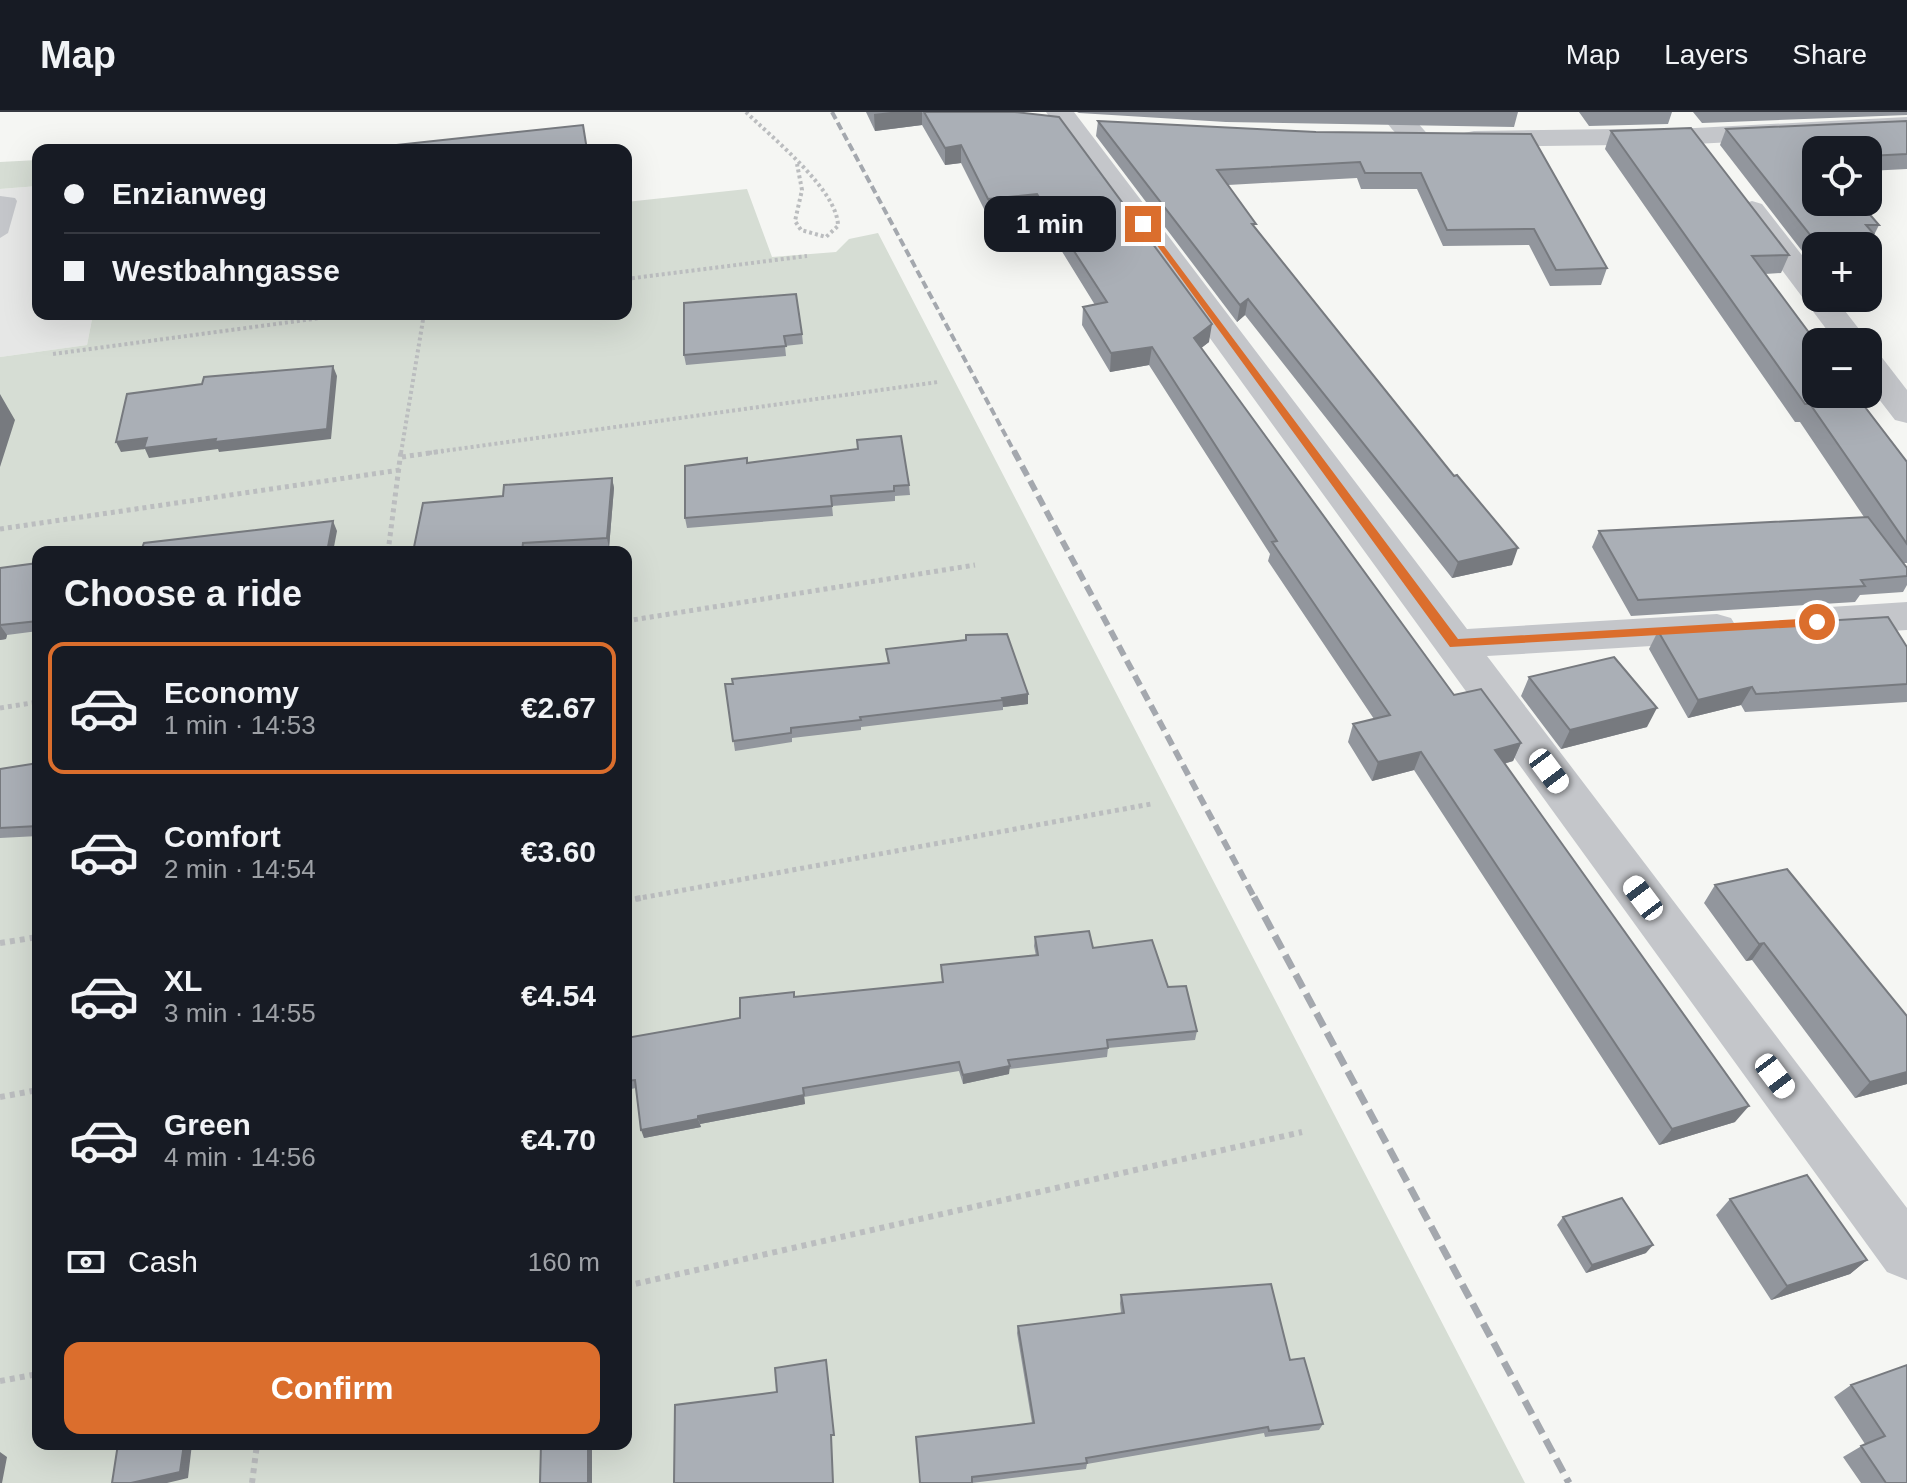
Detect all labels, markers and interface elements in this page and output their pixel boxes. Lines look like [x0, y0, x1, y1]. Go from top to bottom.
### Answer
text: Map [40, 34, 116, 76]
text: Map [1566, 39, 1620, 70]
text: Layers [1664, 39, 1748, 70]
text: Share [1792, 39, 1867, 70]
map controls [1802, 136, 1882, 408]
button: locate [1802, 136, 1882, 216]
text: Enzianweg [112, 177, 267, 210]
callout: 1 min [983, 196, 1115, 252]
route end [1125, 206, 1161, 242]
text: 1 min [1016, 209, 1084, 239]
button: + [1802, 232, 1882, 312]
text: Westbahngasse [112, 254, 340, 287]
button: − [1802, 328, 1882, 408]
text: Choose a ride [64, 573, 302, 614]
route start [1799, 604, 1835, 640]
icon: car [68, 672, 140, 744]
text: Economy [164, 676, 299, 709]
text: €2.67 [521, 691, 596, 724]
text: 1 min · 14:53 [164, 710, 316, 740]
car [1525, 745, 1573, 797]
icon: car [68, 816, 140, 888]
text: Comfort [164, 820, 281, 853]
text: €3.60 [521, 835, 596, 868]
text: 2 min · 14:54 [164, 854, 316, 884]
car [1619, 872, 1667, 924]
icon: car [68, 960, 140, 1032]
text: XL [164, 964, 202, 997]
text: €4.54 [521, 979, 596, 1012]
text: 3 min · 14:55 [164, 998, 316, 1028]
car [1751, 1050, 1799, 1102]
icon: car [68, 1104, 140, 1176]
text: Green [164, 1108, 251, 1141]
text: €4.70 [521, 1123, 596, 1156]
text: 4 min · 14:56 [164, 1142, 316, 1172]
icon: cash [64, 1240, 108, 1284]
text: Cash [128, 1245, 198, 1278]
text: 160 m [528, 1247, 600, 1277]
button: Confirm [64, 1342, 600, 1434]

